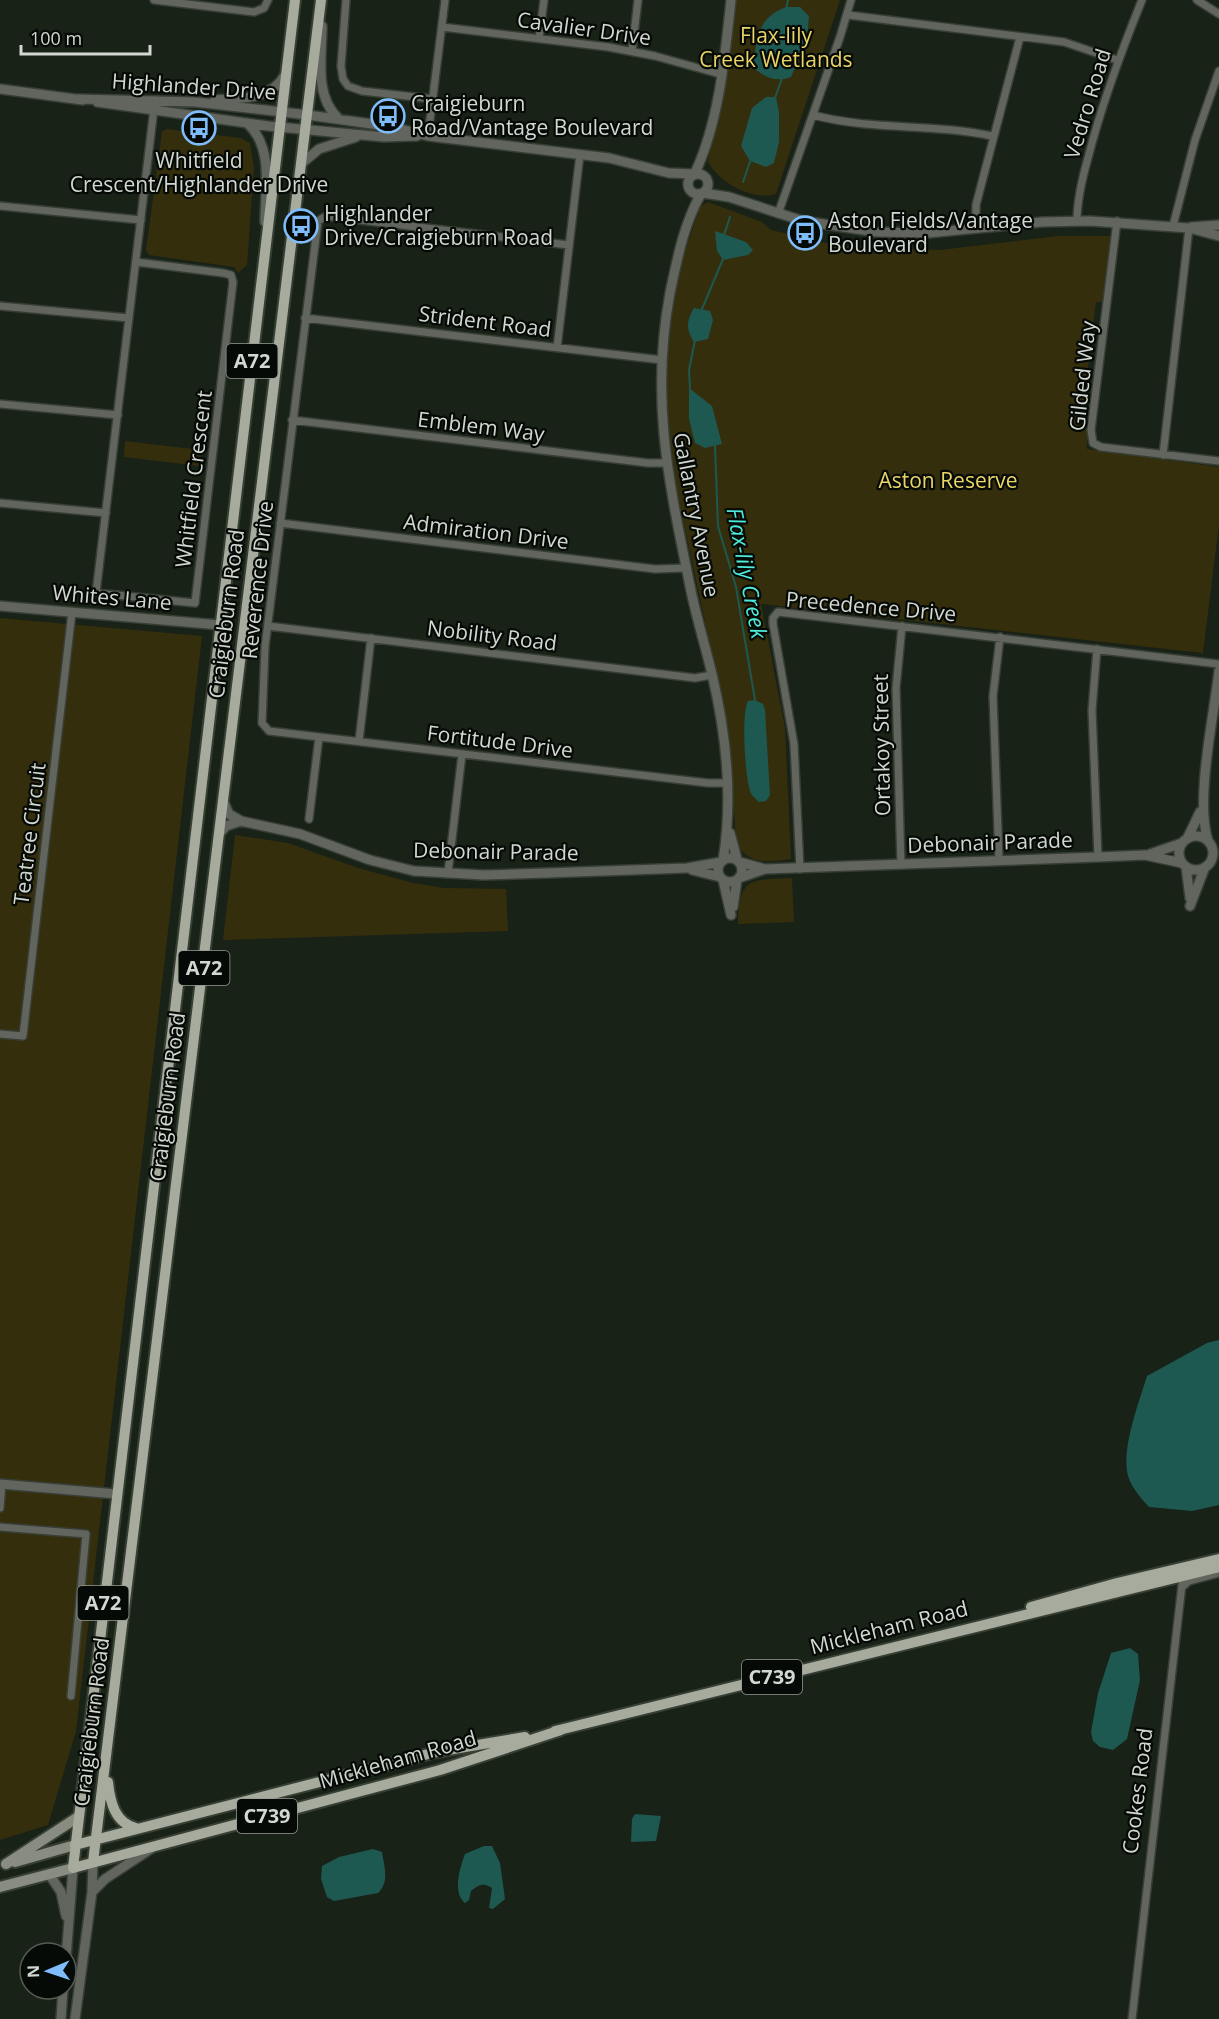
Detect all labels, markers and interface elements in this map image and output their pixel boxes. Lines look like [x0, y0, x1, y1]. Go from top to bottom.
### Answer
street label: Cavalier Drive [515, 5, 653, 51]
scale bar [21, 18, 150, 56]
park label: Flax-lily Creek Wetlands [699, 21, 853, 73]
text: 100 m [30, 26, 82, 50]
street label: Vedro Road [1057, 45, 1117, 162]
street label: Highlander Drive [111, 66, 277, 106]
place label: Craigieburn Road/Vantage Boulevard [411, 89, 653, 141]
bus stop icon: Craigieburn Road/Vantage Boulevard [370, 98, 406, 134]
bus stop icon: Whitfield Crescent/Highlander Drive [181, 110, 217, 146]
place label: Whitfield Crescent/Highlander Drive [70, 146, 328, 198]
place label: Highlander Drive/Craigieburn Road [324, 199, 553, 251]
place label: Aston Fields/Vantage Boulevard [828, 206, 1033, 258]
bus stop icon: Highlander Drive/Craigieburn Road [283, 208, 319, 244]
bus stop icon: Aston Fields/Vantage Boulevard [787, 215, 823, 251]
street label: Strident Road [417, 299, 553, 343]
street label: Gilded Way [1062, 319, 1102, 432]
road number: A72 [226, 344, 278, 378]
street label: Whitfield Crescent [168, 389, 218, 569]
street label: Emblem Way [416, 404, 547, 448]
street label: Gallantry Avenue [667, 430, 727, 600]
park label: Aston Reserve [878, 466, 1018, 494]
street label: Reverence Drive [235, 499, 279, 660]
water label: Flax-lily Creek [721, 505, 776, 642]
street label: Admiration Drive [402, 507, 570, 555]
street label: Craigieburn Road [202, 528, 250, 700]
street label: Whites Lane [51, 578, 173, 616]
street label: Precedence Drive [785, 585, 958, 627]
street label: Nobility Road [426, 613, 559, 657]
street label: Ortakoy Street [866, 674, 896, 816]
street label: Fortitude Drive [426, 718, 575, 764]
street label: Teatree Circuit [6, 761, 52, 907]
street label: Debonair Parade [907, 825, 1073, 859]
street label: Debonair Parade [413, 836, 579, 866]
road number: A72 [178, 951, 230, 985]
street label: Craigieburn Road [143, 1011, 191, 1183]
road number: A72 [78, 1586, 128, 1620]
street label: Mickleham Road [807, 1594, 971, 1660]
street label: Craigieburn Road [67, 1636, 115, 1808]
road number: C739 [742, 1660, 802, 1694]
street label: Mickleham Road [316, 1723, 479, 1795]
street label: Cookes Road [1115, 1726, 1159, 1856]
road number: C739 [237, 1799, 297, 1833]
north arrow [18, 1941, 78, 2001]
text: N [22, 1965, 44, 1978]

